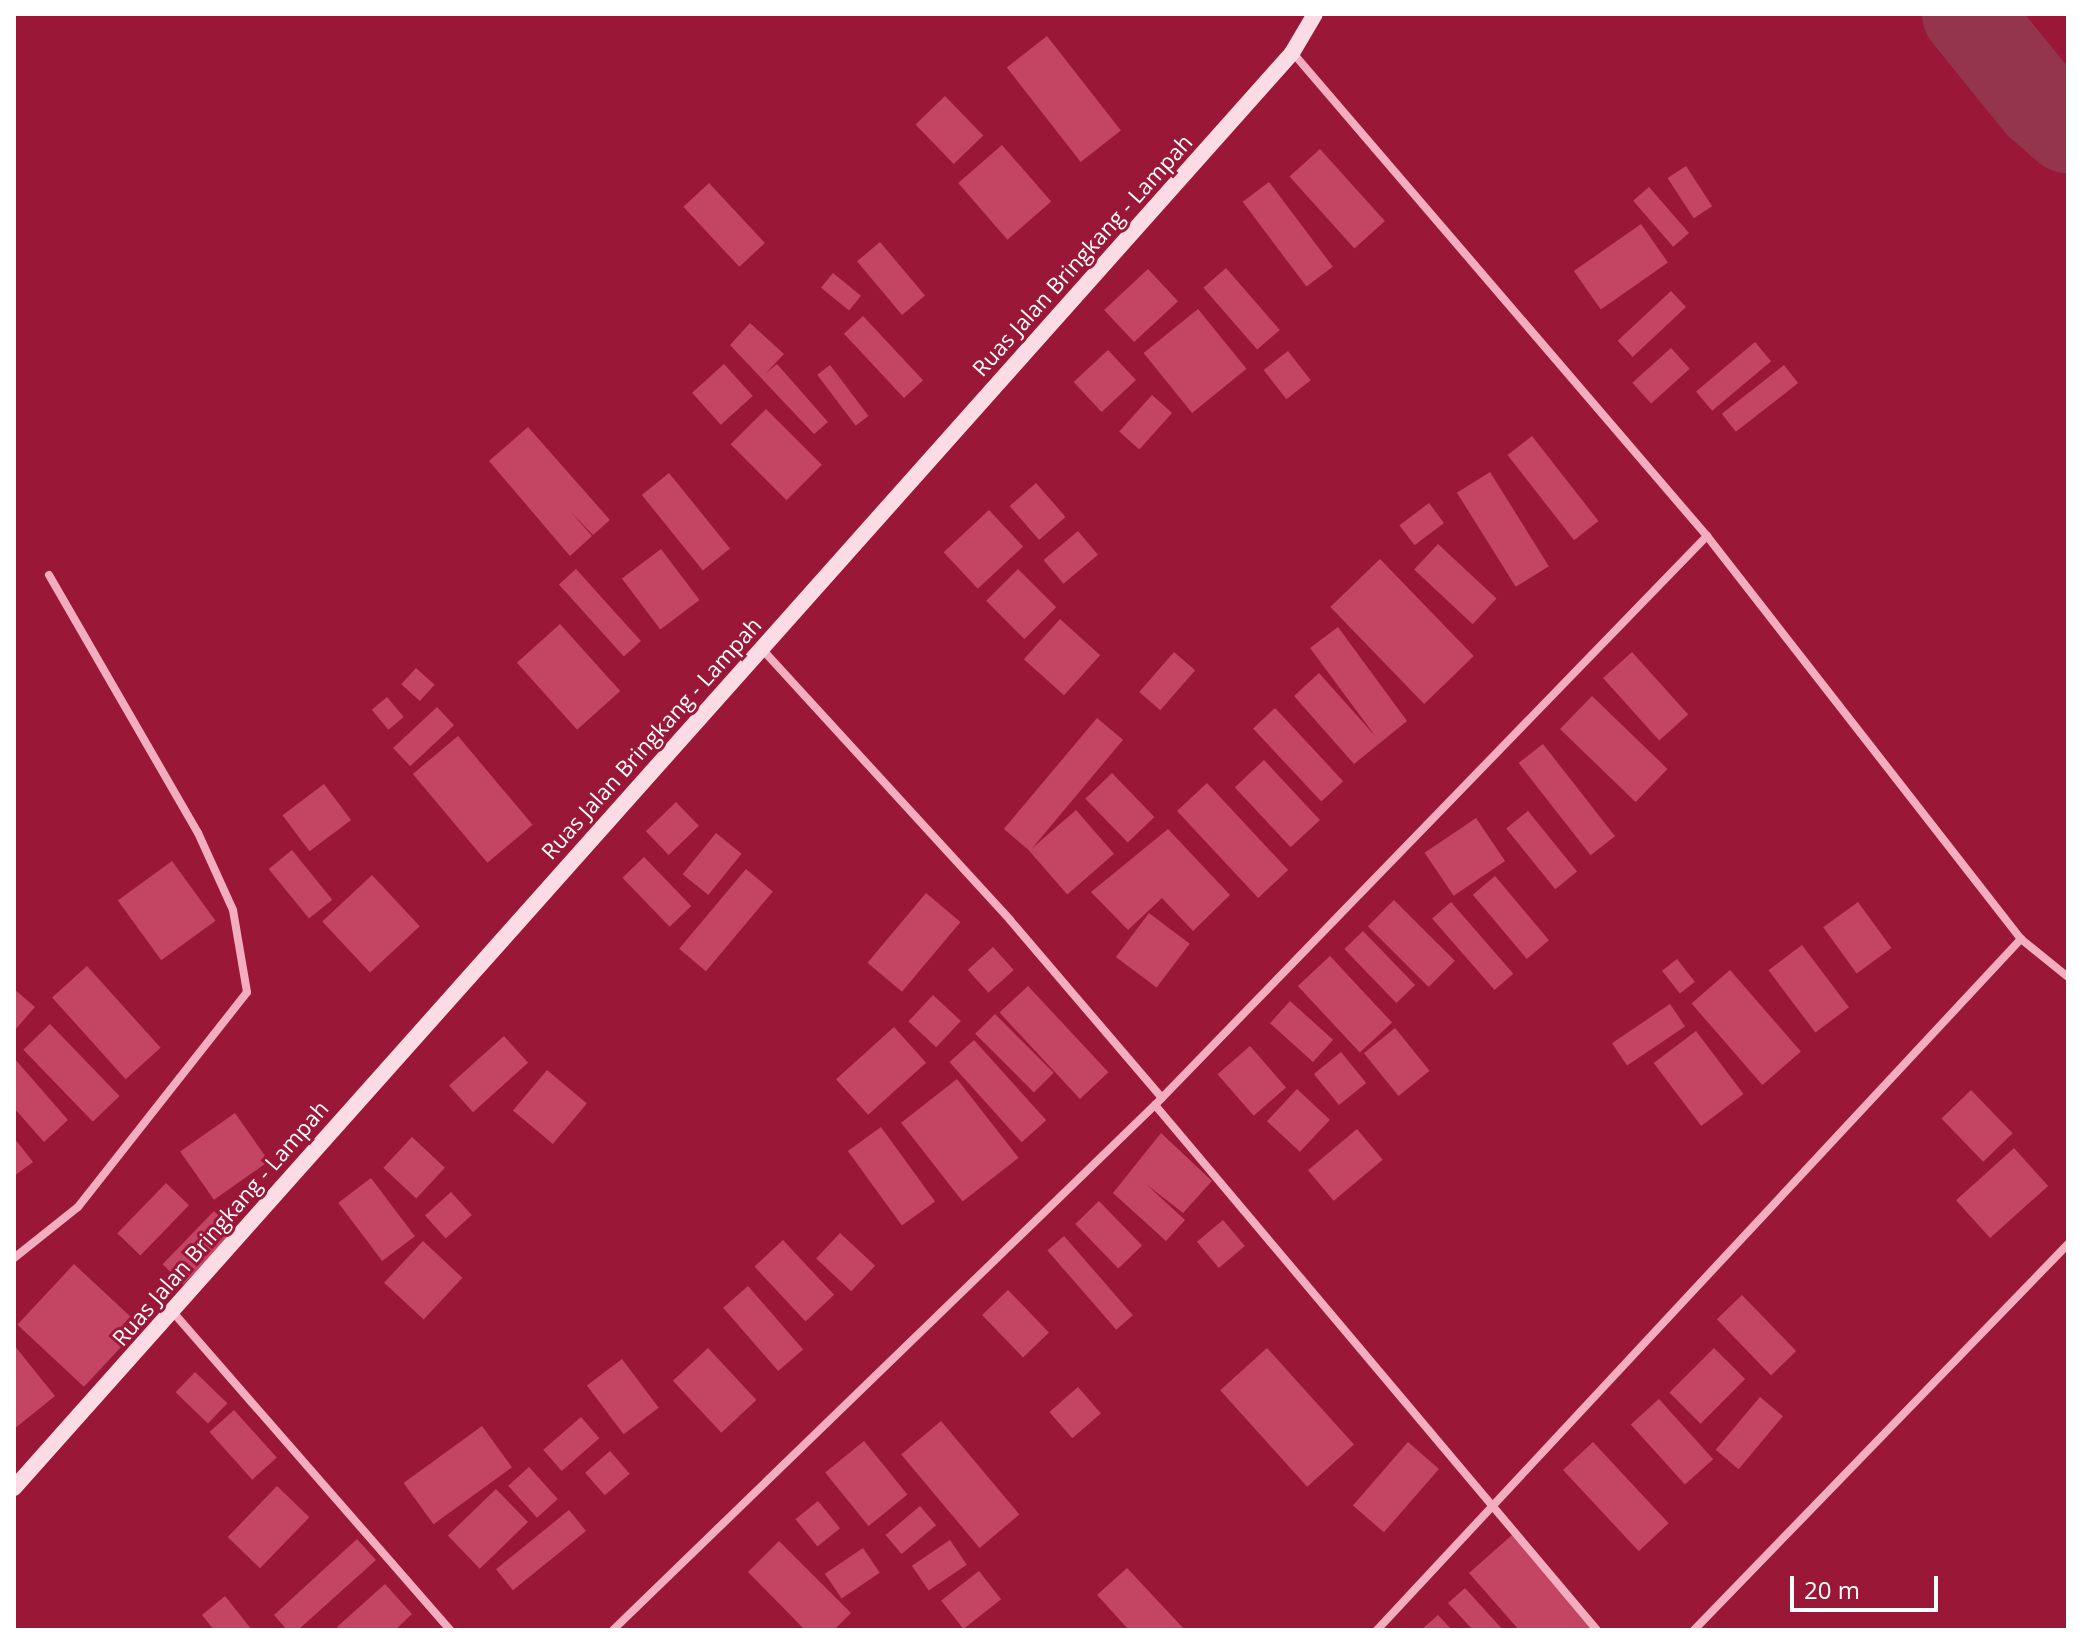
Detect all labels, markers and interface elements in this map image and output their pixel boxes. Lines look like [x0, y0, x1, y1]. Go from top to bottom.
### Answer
street label: Ruas Jalan Bringkang - Lampah [967, 129, 1197, 381]
street label: Ruas Jalan Bringkang - Lampah [536, 612, 766, 864]
street label: Ruas Jalan Bringkang - Lampah [106, 1095, 334, 1351]
scale bar [1794, 1560, 1942, 1610]
text: 20 m [1804, 1573, 1860, 1606]

